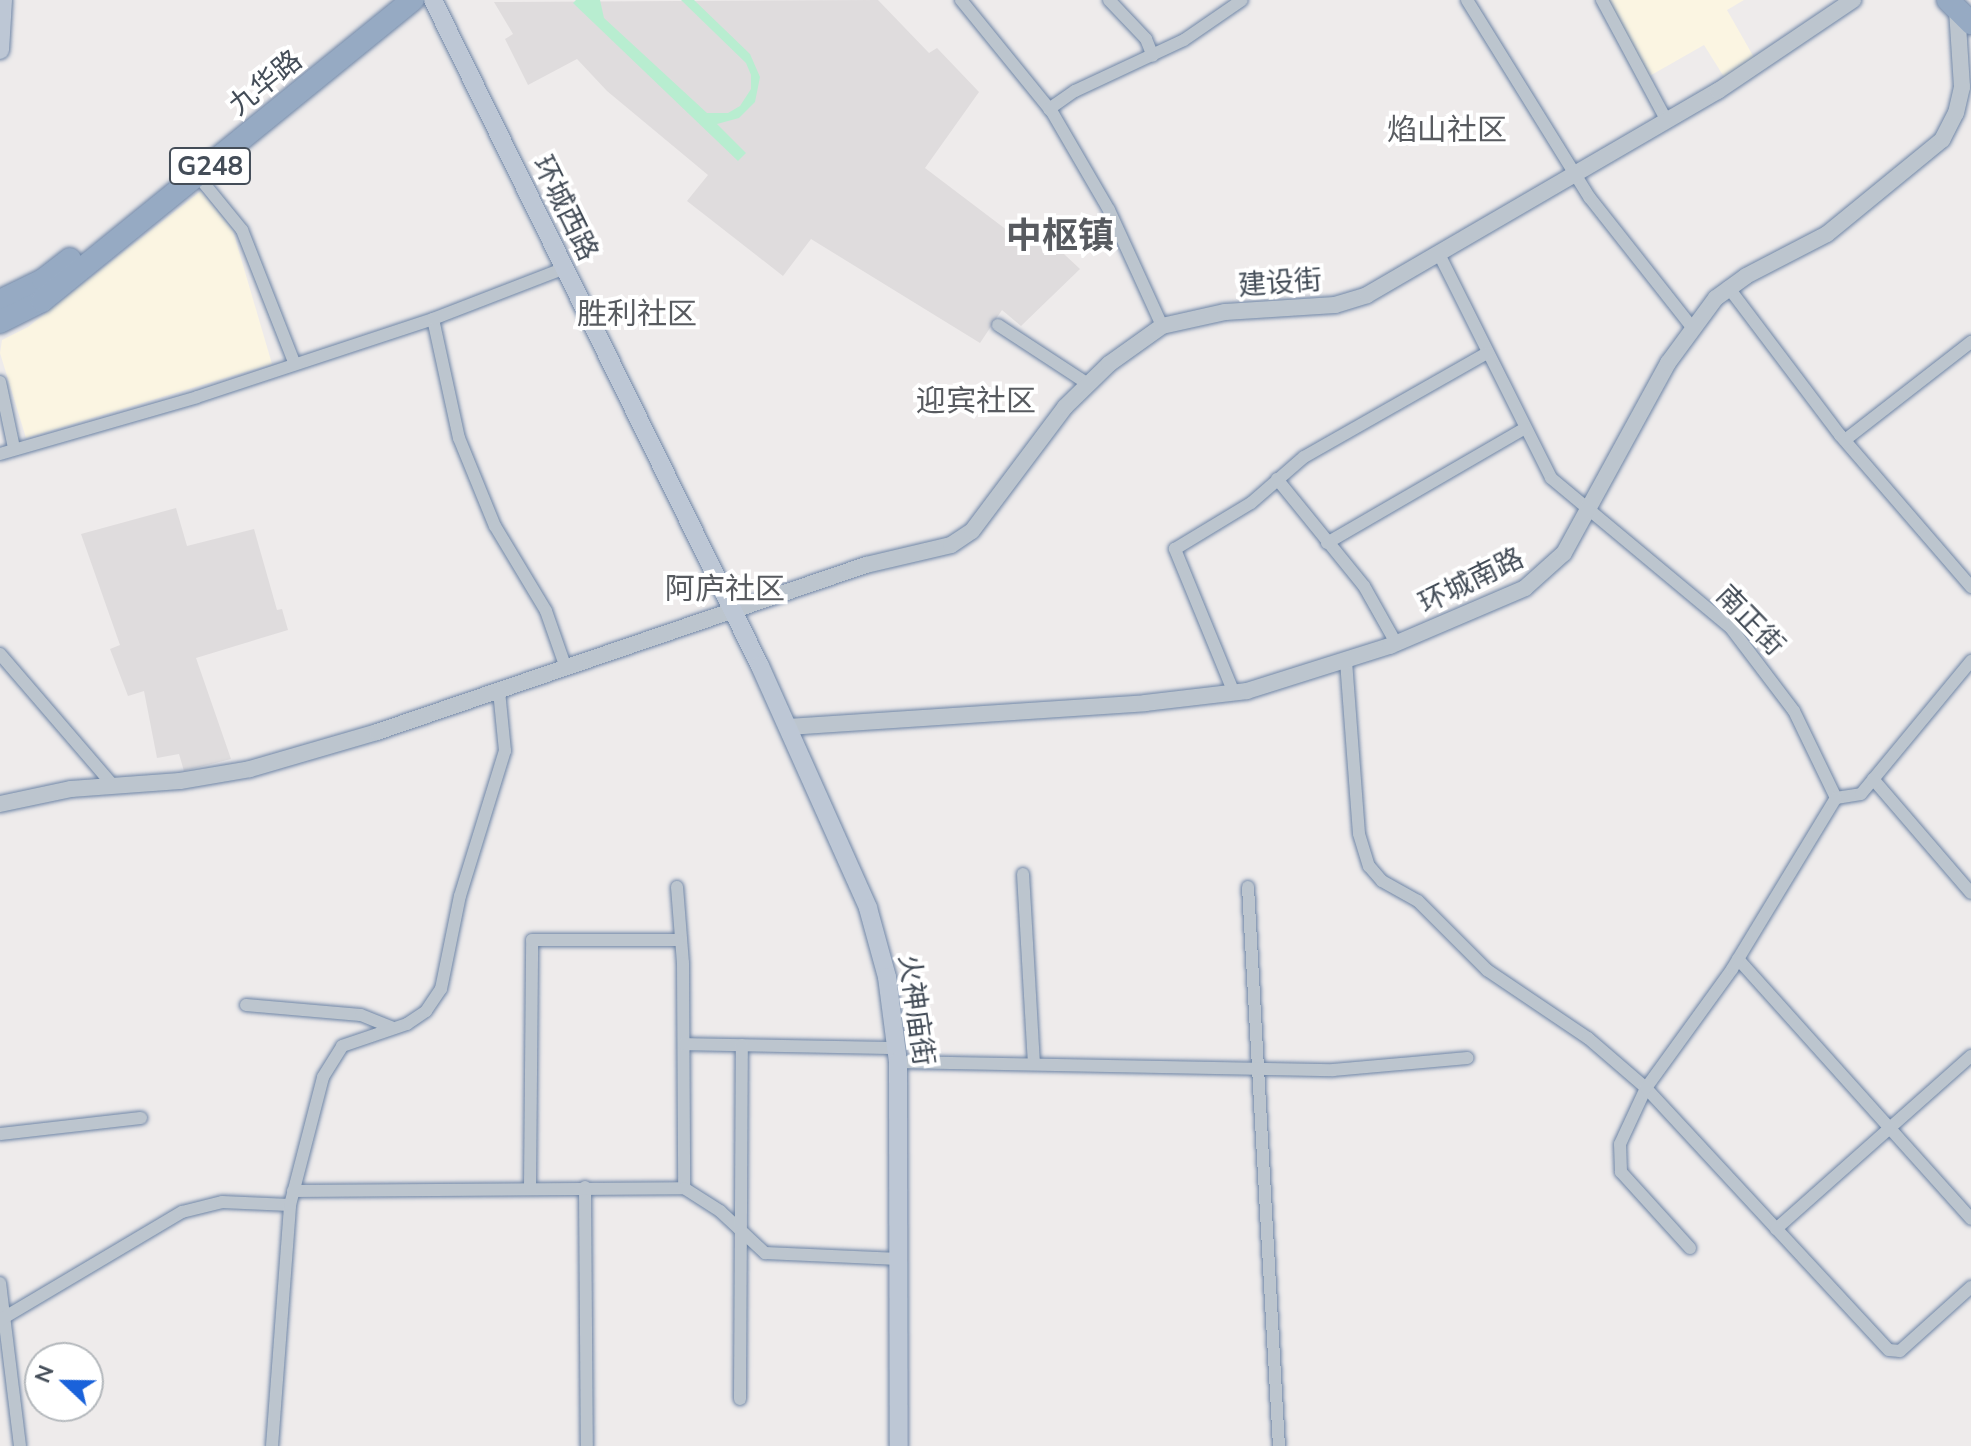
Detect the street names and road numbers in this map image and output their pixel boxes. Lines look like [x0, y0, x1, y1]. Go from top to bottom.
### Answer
street label: 九华路 [222, 43, 308, 121]
road number: G248 [168, 144, 252, 188]
street label: 环城西路 [526, 150, 606, 266]
street label: 建设街 [1237, 262, 1323, 302]
street label: 环城南路 [1413, 540, 1529, 620]
street label: 南正街 [1710, 578, 1792, 662]
street label: 火神庙街 [893, 952, 941, 1068]

